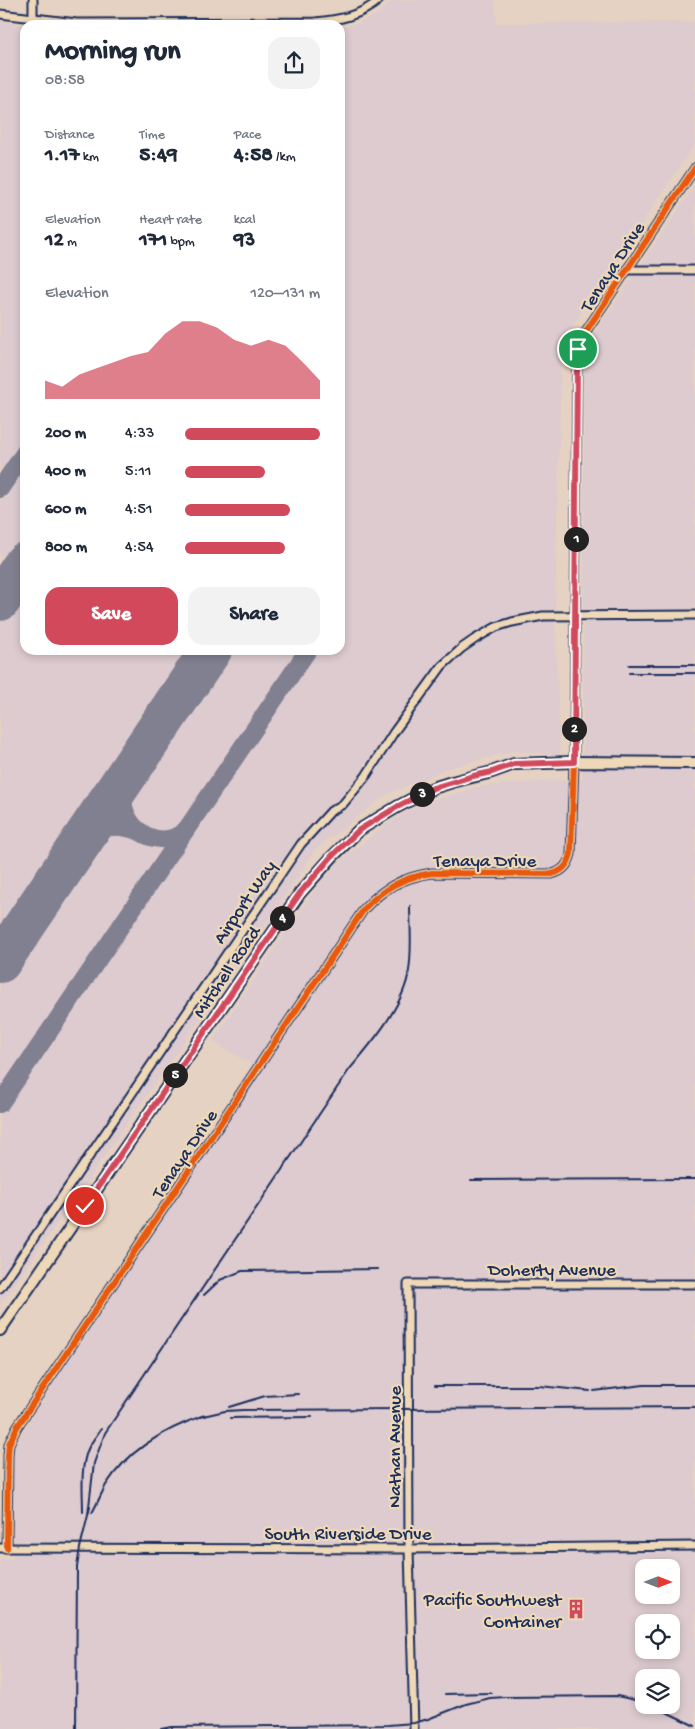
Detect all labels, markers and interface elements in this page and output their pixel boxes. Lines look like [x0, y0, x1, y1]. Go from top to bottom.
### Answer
text: Morning run [45, 36, 180, 69]
button: share [268, 37, 320, 89]
text: 08:58 [45, 72, 85, 91]
text: Distance [45, 127, 94, 144]
text: Time [139, 127, 165, 144]
text: Pace [234, 127, 261, 144]
text: 1.17 [45, 144, 79, 169]
text: 5:49 [139, 144, 177, 169]
text: 4:58 [234, 144, 273, 169]
text: km [79, 149, 99, 166]
text: /km [273, 149, 296, 166]
text: Elevation [45, 212, 101, 229]
text: Heart rate [139, 212, 202, 229]
text: kcal [234, 212, 256, 229]
street label: Tenaya Drive [576, 219, 652, 318]
text: 12 [45, 229, 64, 254]
text: 171 [139, 229, 167, 254]
text: 93 [234, 229, 255, 254]
text: m [64, 234, 77, 251]
text: bpm [167, 234, 195, 251]
text: Elevation [45, 285, 109, 304]
text: 120–131 m [250, 285, 320, 304]
pin [557, 328, 599, 370]
icon: arrive [564, 335, 592, 363]
text: 200 m [45, 425, 86, 444]
text: 4:33 [125, 425, 154, 444]
text: 400 m [45, 463, 86, 482]
text: 5:11 [125, 463, 151, 482]
text: 600 m [45, 501, 86, 520]
text: 4:51 [125, 501, 152, 520]
pin: 1 [564, 526, 588, 552]
text: 1 [574, 531, 579, 548]
text: 800 m [45, 539, 87, 558]
text: 4:54 [125, 539, 154, 558]
button: Save [45, 587, 178, 645]
button: Share [188, 587, 320, 645]
pin: 2 [562, 716, 586, 742]
text: 2 [571, 721, 578, 738]
pin: 3 [410, 782, 434, 806]
text: 3 [419, 786, 426, 803]
street label: Tenaya Drive [433, 851, 536, 874]
street label: Airport Way [209, 856, 283, 949]
pin: 4 [270, 906, 294, 930]
text: 4 [279, 910, 286, 927]
street label: Mitchell Road [189, 921, 268, 1023]
pin: 5 [162, 1062, 188, 1088]
text: 5 [172, 1067, 179, 1084]
street label: Tenaya Drive [147, 1106, 224, 1205]
pin [64, 1185, 106, 1227]
icon: check [71, 1192, 99, 1220]
street label: Doherty Avenue [486, 1260, 616, 1283]
street label: Nathan Avenue [385, 1386, 408, 1508]
street label: South Riverside Drive [264, 1524, 432, 1547]
north arrow [635, 1559, 680, 1604]
map controls [635, 1559, 680, 1714]
place label: Pacific Southwest Container [423, 1590, 563, 1635]
building icon: Pacific Southwest Container [565, 1598, 587, 1620]
button: locate [635, 1614, 680, 1659]
button: layers [635, 1669, 680, 1714]

